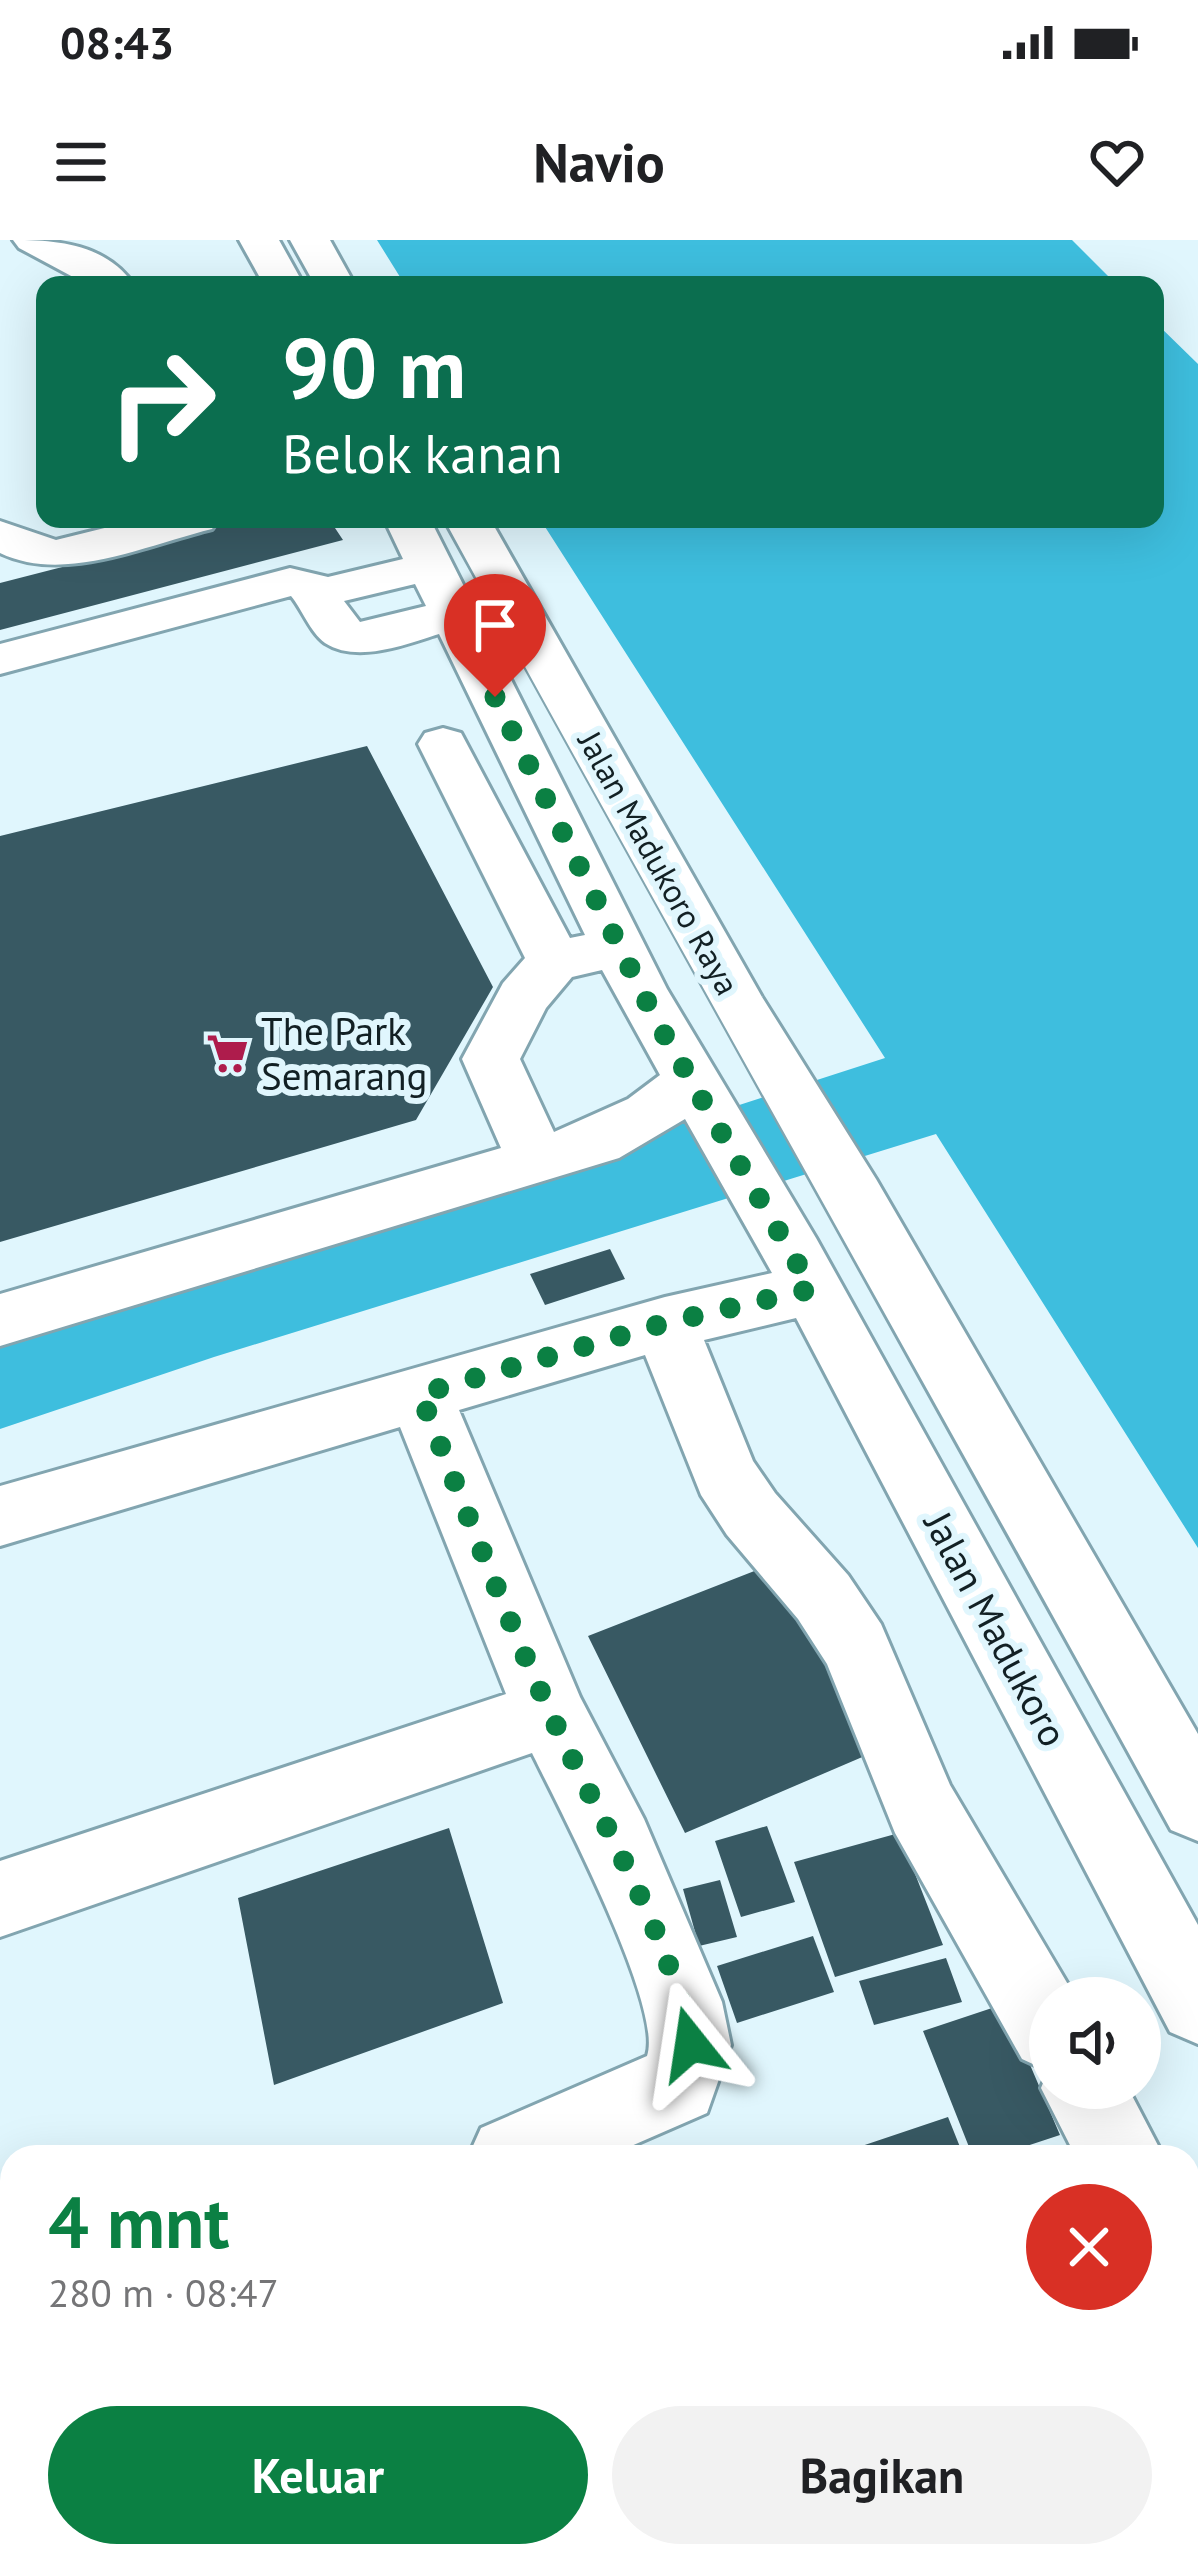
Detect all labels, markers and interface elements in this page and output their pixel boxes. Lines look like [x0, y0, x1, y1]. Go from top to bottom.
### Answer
text: 08:43 [60, 13, 174, 71]
text: Navio [533, 127, 665, 197]
icon: menu [48, 129, 114, 195]
icon: heart [1084, 129, 1150, 195]
text: 90 m [282, 312, 466, 421]
icon: right [84, 324, 240, 480]
text: Belok kanan [282, 418, 563, 488]
pin [444, 574, 546, 697]
icon: arrive [462, 592, 528, 658]
street label: Jalan Madukoro Raya [568, 722, 750, 1002]
place label: The Park Semarang [261, 1005, 427, 1101]
supermarket icon: The Park Semarang [204, 1030, 250, 1076]
street label: Jalan Madukoro [912, 1501, 1080, 1755]
map controls [1029, 1977, 1161, 2109]
button: sound [1029, 1977, 1161, 2109]
position arrow [628, 1981, 754, 2107]
text: 4 mnt [48, 2175, 229, 2268]
button: close [1026, 2184, 1152, 2310]
text: 280 m · 08:47 [48, 2267, 279, 2318]
button: Keluar [48, 2406, 588, 2544]
button: Bagikan [612, 2406, 1152, 2544]

